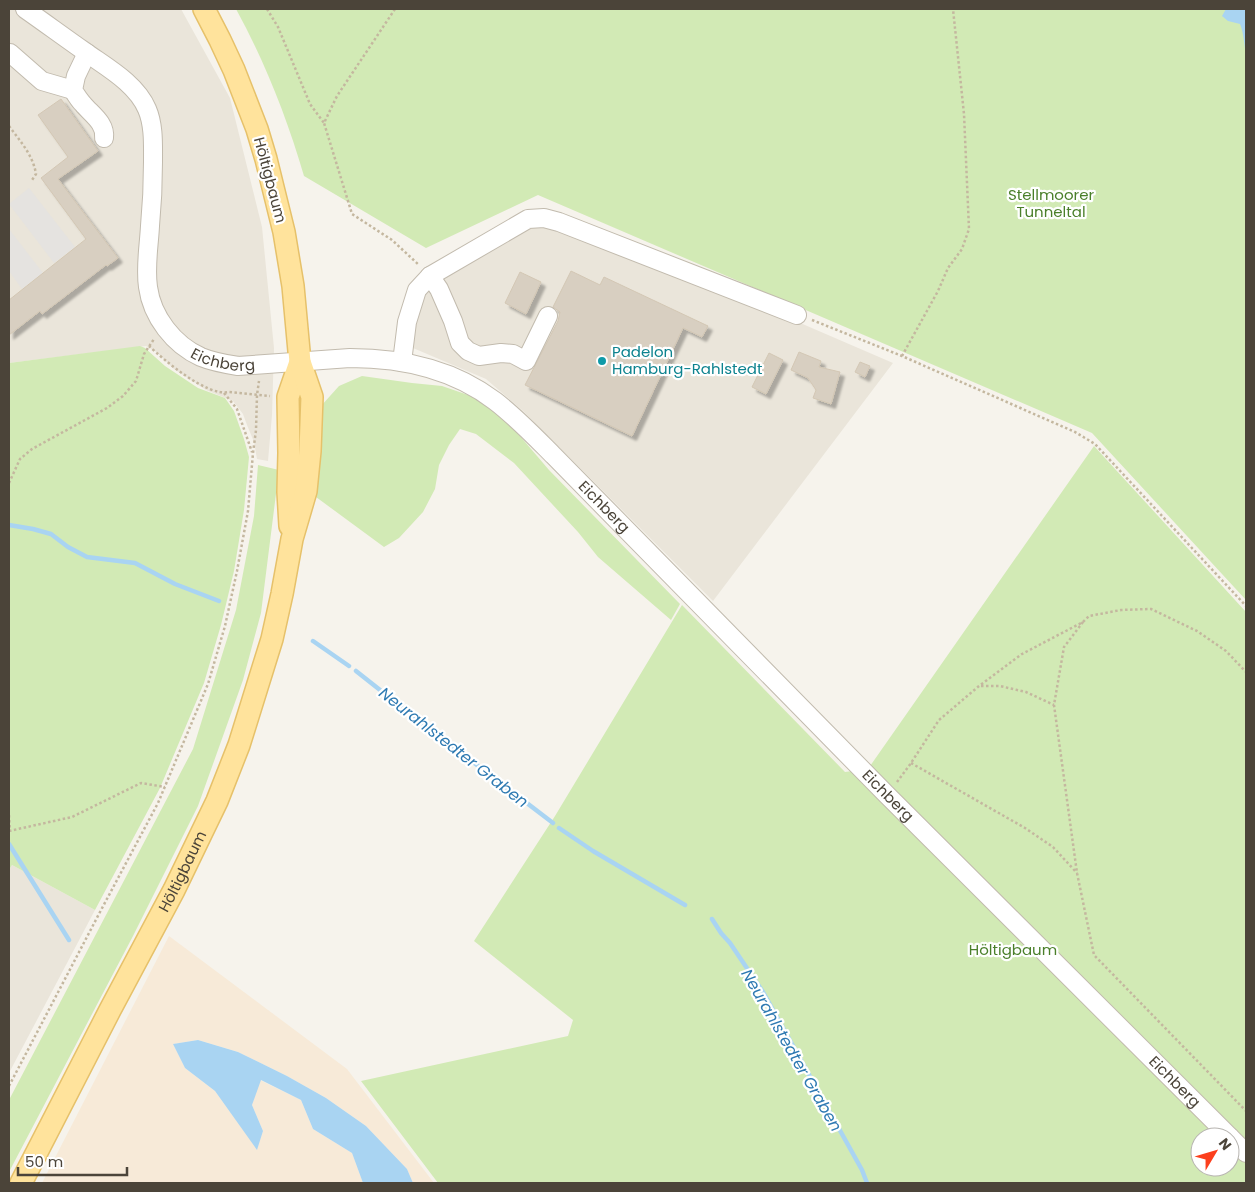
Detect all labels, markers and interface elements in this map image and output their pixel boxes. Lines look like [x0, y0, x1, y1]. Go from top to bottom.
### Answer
street label: Höltigbaum [249, 135, 292, 225]
park label: Stellmoorer Tunneltal [1008, 184, 1094, 222]
place label: Padelon Hamburg-Rahlstedt [612, 341, 762, 379]
street label: Eichberg [187, 343, 256, 376]
marker: Padelon Hamburg-Rahlstedt [596, 355, 608, 367]
street label: Eichberg [574, 476, 635, 537]
water label: Neurahlstedter Graben [374, 682, 533, 813]
street label: Eichberg [858, 765, 919, 826]
street label: Höltigbaum [153, 827, 211, 916]
park label: Höltigbaum [969, 939, 1057, 960]
water label: Neurahlstedter Graben [736, 965, 848, 1136]
street label: Eichberg [1144, 1051, 1206, 1112]
north arrow [1190, 1127, 1240, 1177]
text: N [1214, 1134, 1236, 1154]
scale bar [18, 1144, 126, 1176]
text: 50 m [25, 1151, 63, 1172]

